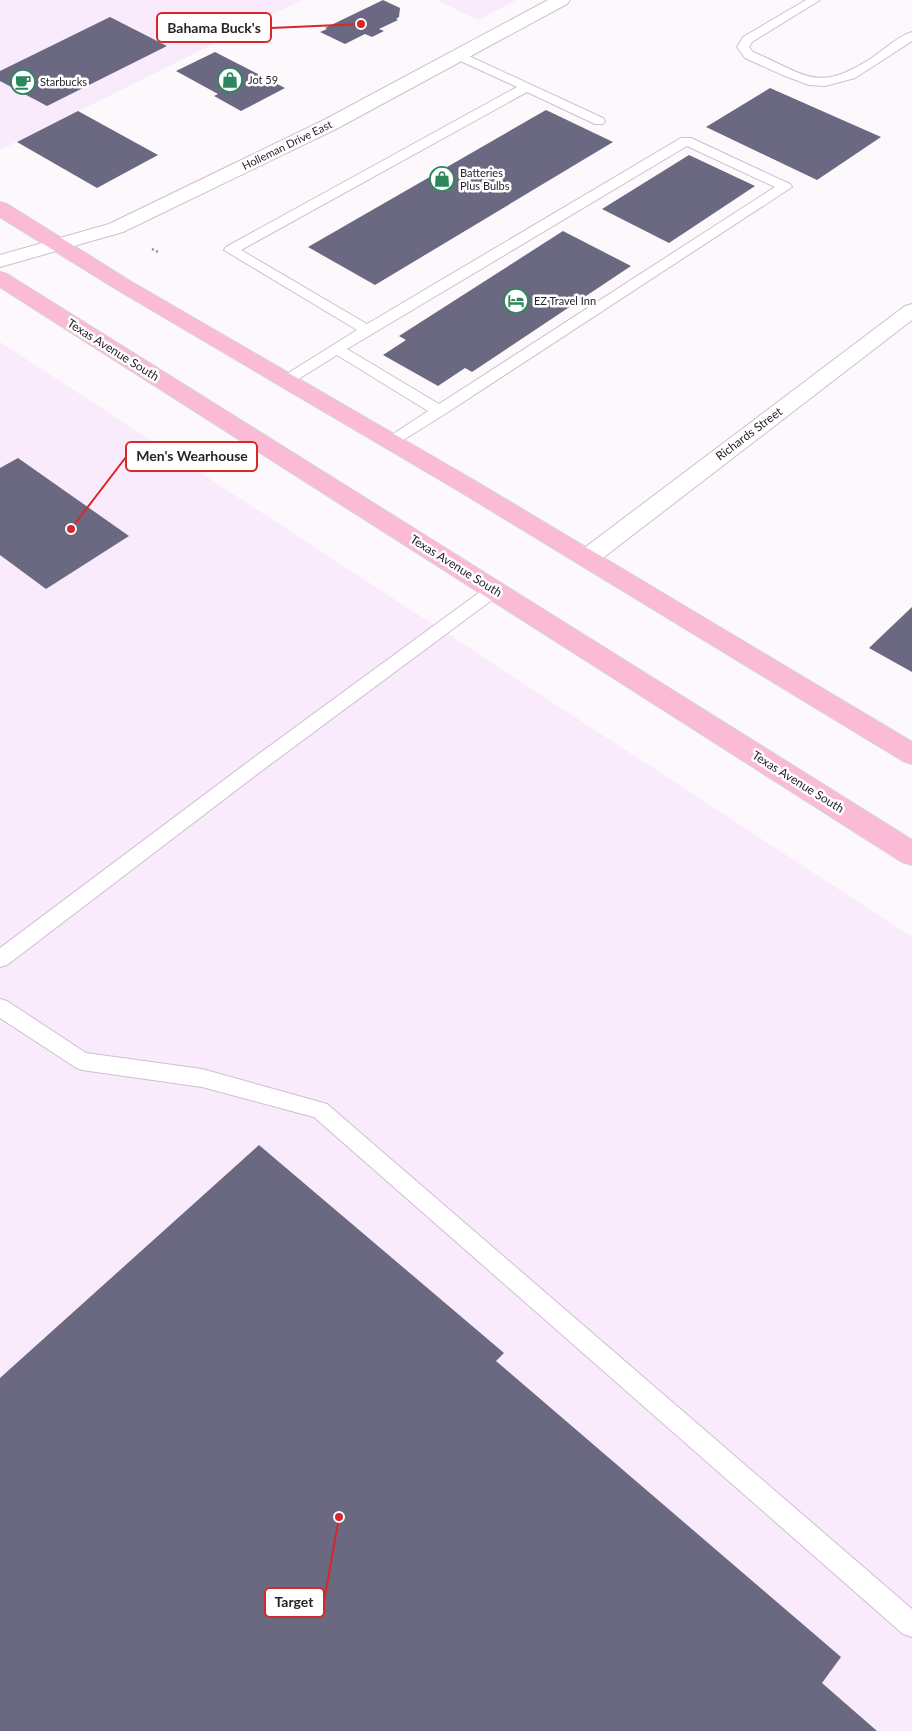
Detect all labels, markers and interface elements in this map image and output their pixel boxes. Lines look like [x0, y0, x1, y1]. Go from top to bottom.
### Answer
callout: Bahama Buck's [157, 13, 271, 42]
text: Bahama Buck's [167, 19, 261, 36]
shop icon: Jot 59 [217, 67, 243, 93]
cafe icon: Starbucks [10, 69, 36, 95]
place label: Jot 59 [248, 73, 278, 86]
place label: Starbucks [40, 75, 87, 88]
street label: Holleman Drive East [240, 117, 334, 172]
shop icon: Batteries Plus Bulbs [429, 166, 455, 192]
place label: Batteries Plus Bulbs [460, 166, 510, 192]
hotel icon: EZ Travel Inn [503, 288, 529, 314]
place label: EZ Travel Inn [534, 294, 596, 307]
street label: Texas Avenue South [65, 315, 162, 384]
street label: Richards Street [712, 403, 785, 463]
callout: Men's Wearhouse [126, 442, 257, 471]
text: Men's Wearhouse [136, 447, 248, 464]
street label: Texas Avenue South [408, 531, 505, 600]
street label: Texas Avenue South [750, 747, 847, 816]
callout: Target [265, 1588, 324, 1617]
text: Target [275, 1593, 314, 1610]

